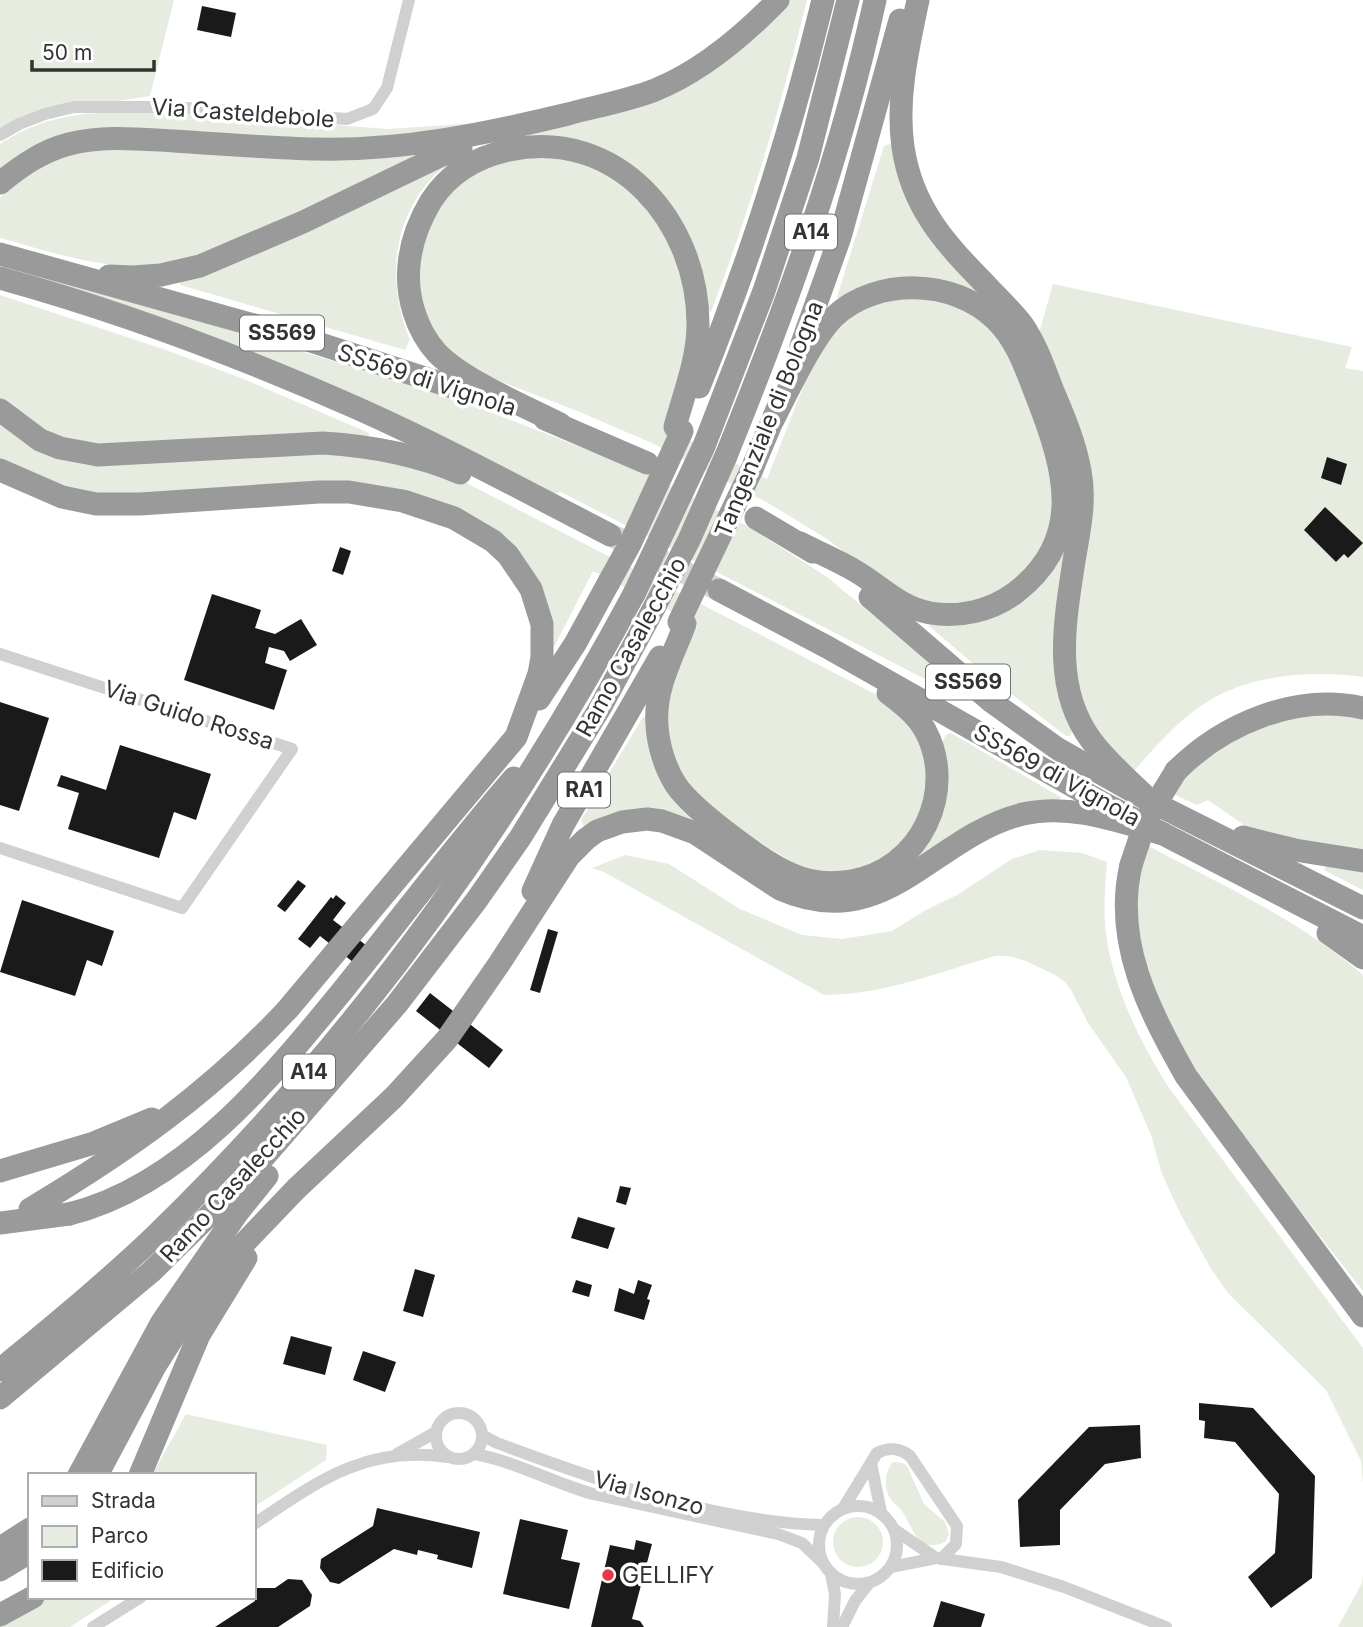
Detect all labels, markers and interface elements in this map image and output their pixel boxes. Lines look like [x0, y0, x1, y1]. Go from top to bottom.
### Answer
scale bar [32, 28, 154, 72]
text: 50 m [42, 40, 92, 65]
street label: Via Casteldebole [151, 93, 335, 133]
road number: A14 [785, 215, 837, 250]
street label: Tangenziale di Bologna [709, 297, 829, 541]
road number: SS569 [240, 316, 324, 350]
street label: SS569 di Vignola [334, 338, 520, 422]
street label: Ramo Casalecchio [570, 552, 692, 742]
road number: SS569 [926, 664, 1010, 700]
street label: Via Guido Rossa [101, 674, 277, 756]
street label: SS569 di Vignola [969, 718, 1145, 832]
road number: RA1 [558, 772, 610, 808]
road number: A14 [283, 1054, 335, 1090]
street label: Ramo Casalecchio [154, 1102, 312, 1268]
street label: Via Isonzo [591, 1465, 707, 1521]
legend [28, 1473, 256, 1599]
text: Strada [91, 1488, 156, 1513]
text: Parco [91, 1523, 148, 1548]
text: Edificio [91, 1558, 164, 1583]
place label: GELLIFY [622, 1561, 715, 1589]
marker: GELLIFY [600, 1567, 616, 1583]

